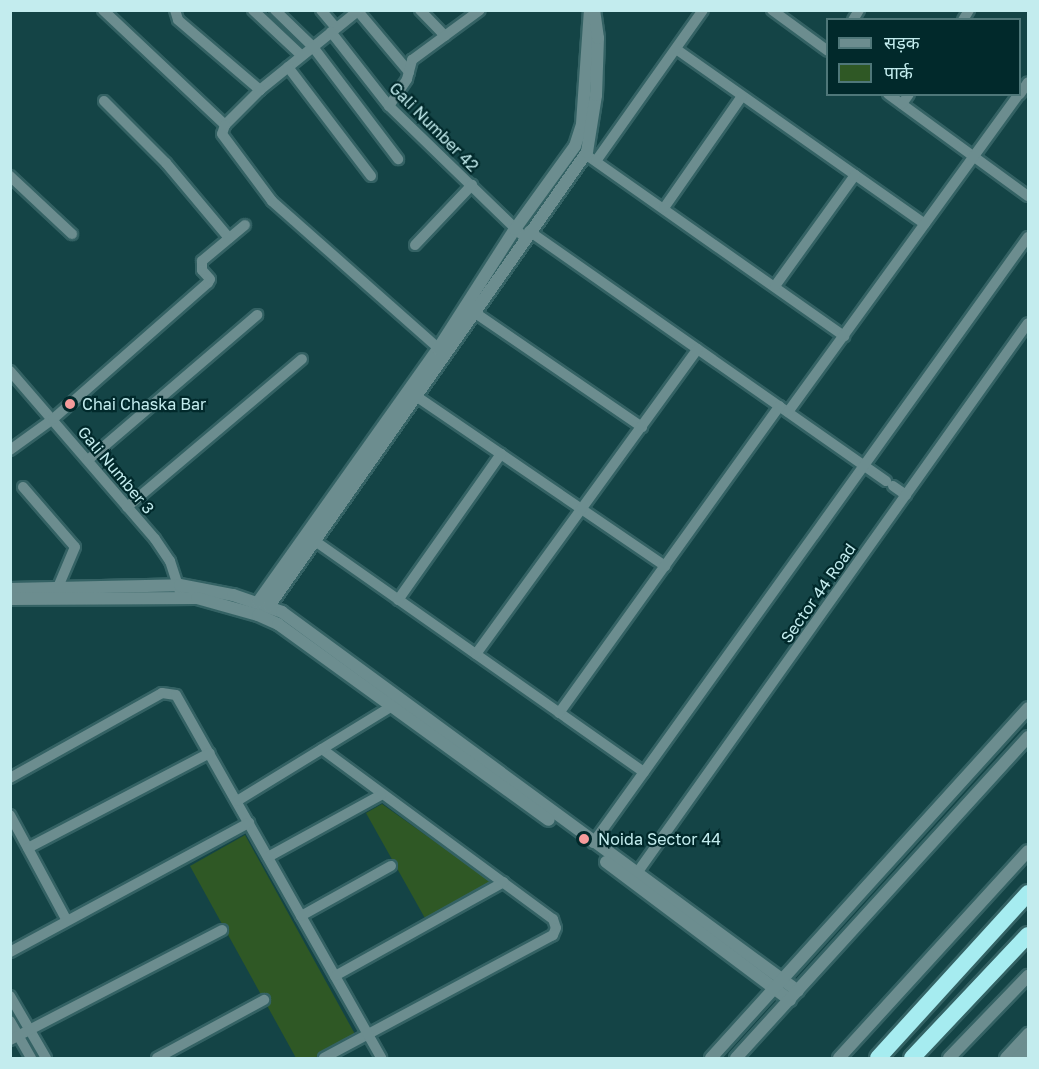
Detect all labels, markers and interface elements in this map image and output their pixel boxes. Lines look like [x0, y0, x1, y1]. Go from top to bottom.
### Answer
legend [826, 18, 1021, 96]
text: सड़क [884, 31, 920, 53]
text: पार्क [884, 61, 913, 83]
street label: Gali Number 42 [385, 78, 483, 176]
place label: Chai Chaska Bar [82, 394, 206, 414]
marker: Chai Chaska Bar [63, 397, 77, 411]
street label: Gali Number 3 [74, 422, 158, 518]
street label: Sector 44 Road [777, 539, 859, 647]
place label: Noida Sector 44 [598, 829, 721, 849]
marker: Noida Sector 44 [575, 830, 593, 848]

